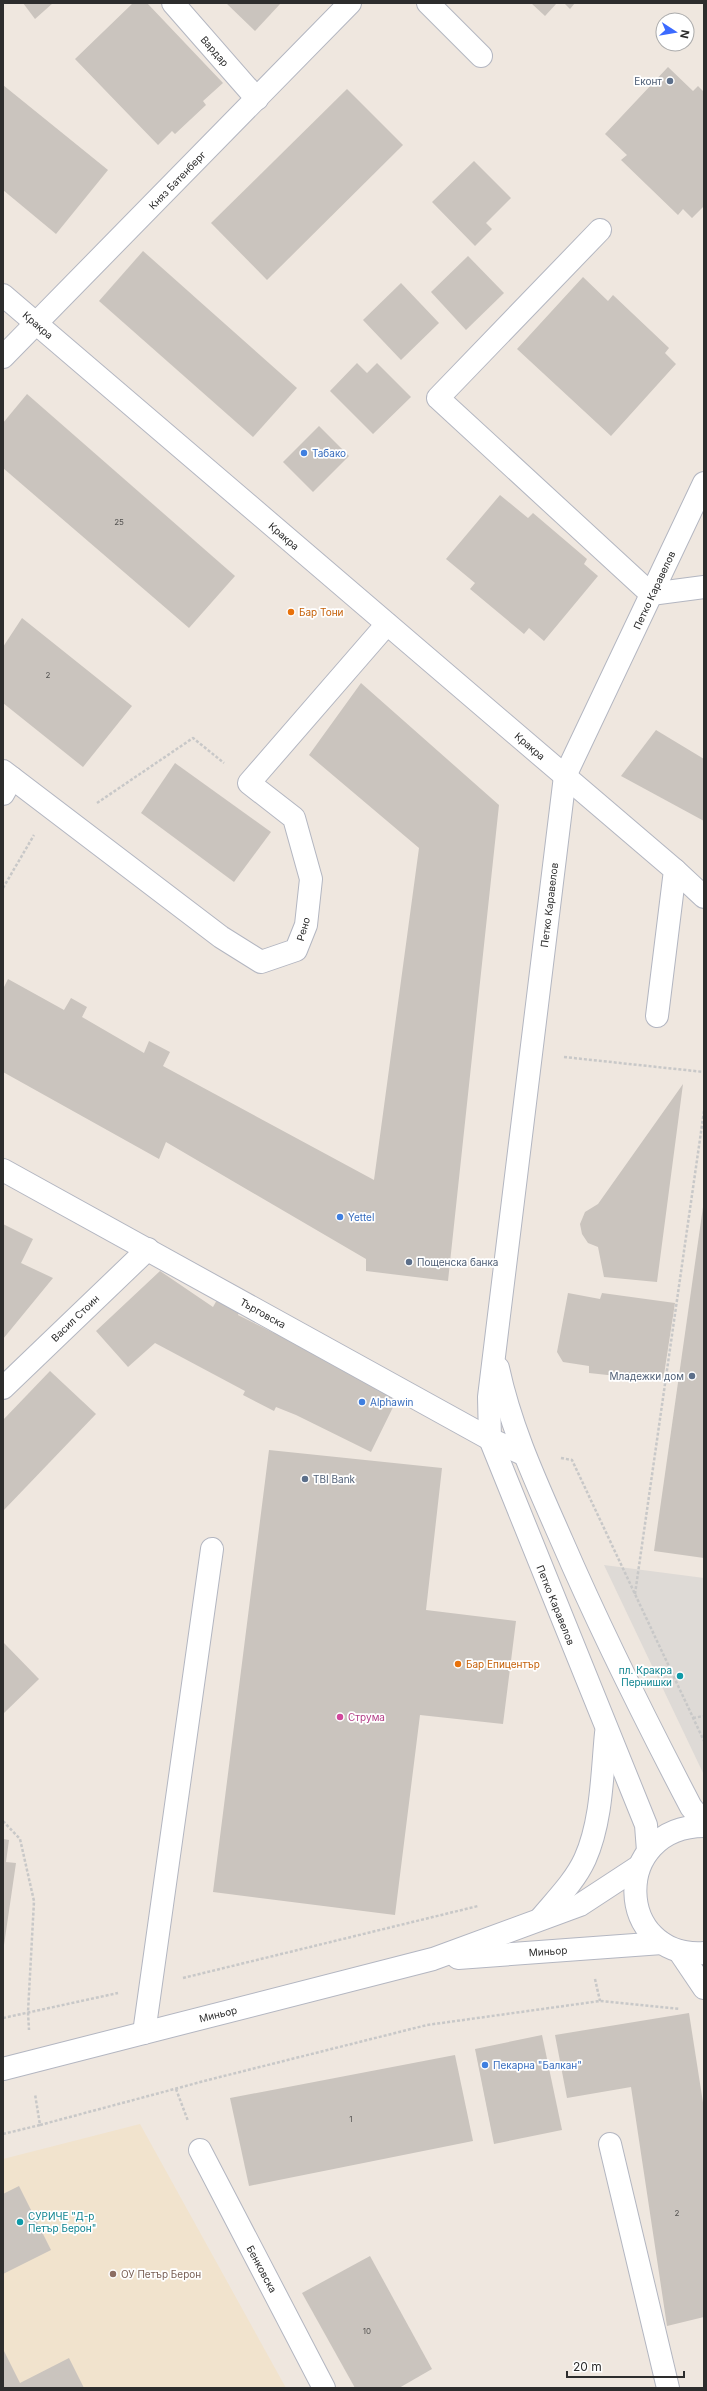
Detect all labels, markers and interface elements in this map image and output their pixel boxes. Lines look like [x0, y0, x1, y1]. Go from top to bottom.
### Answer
north arrow [655, 12, 695, 52]
text: N [677, 29, 693, 40]
street label: Вардар [199, 33, 231, 69]
place label: Еконт [634, 75, 662, 87]
marker: Еконт [665, 76, 675, 86]
street label: Княз Батенберг [146, 148, 208, 212]
street label: Кракра [21, 309, 55, 341]
place label: Табако [312, 447, 346, 459]
marker: Табако [299, 448, 309, 458]
house number: 25 [114, 517, 124, 527]
street label: Кракра [267, 520, 301, 552]
street label: Петко Каравелов [631, 549, 678, 631]
place label: Бар Тони [299, 606, 344, 618]
marker: Бар Тони [286, 607, 296, 617]
house number: 2 [46, 670, 51, 680]
street label: Кракра [513, 730, 547, 762]
street label: Петко Каравелов [538, 862, 560, 948]
street label: Рено [294, 916, 312, 942]
place label: Yettel [348, 1211, 374, 1223]
marker: Yettel [335, 1212, 345, 1222]
place label: Пощенска банка [417, 1256, 499, 1268]
marker: Пощенска банка [404, 1257, 414, 1267]
street label: Васил Стоин [49, 1292, 102, 1344]
street label: Търговска [238, 1295, 288, 1331]
place label: Младежки дом [609, 1370, 684, 1382]
marker: Младежки дом [687, 1371, 697, 1381]
place label: Alphawin [370, 1396, 414, 1408]
marker: Alphawin [357, 1397, 367, 1407]
place label: TBI Bank [313, 1473, 356, 1485]
marker: TBI Bank [300, 1474, 310, 1484]
street label: Петко Каравелов [534, 1563, 578, 1647]
place label: Бар Епицентър [466, 1658, 540, 1670]
marker: Бар Епицентър [453, 1659, 463, 1669]
place label: пл. Кракра Пернишки [619, 1664, 672, 1688]
marker: пл. Кракра Пернишки [675, 1671, 685, 1681]
place label: Струма [348, 1711, 385, 1723]
marker: Струма [335, 1712, 345, 1722]
street label: Миньор [528, 1944, 568, 1958]
street label: Миньор [198, 2004, 238, 2024]
place label: Пекарна "Балкан" [493, 2059, 582, 2071]
marker: Пекарна "Балкан" [480, 2060, 490, 2070]
house number: 1 [349, 2114, 353, 2124]
house number: 2 [675, 2208, 680, 2218]
place label: СУРИЧЕ "Д-р Петър Берон" [28, 2210, 96, 2234]
marker: СУРИЧЕ "Д-р Петър Берон" [15, 2217, 25, 2227]
street label: Бенковска [245, 2243, 279, 2295]
place label: ОУ Петър Берон [121, 2268, 201, 2280]
marker: ОУ Петър Берон [108, 2269, 118, 2279]
house number: 10 [363, 2326, 371, 2336]
scale bar [567, 2353, 684, 2379]
text: 20 m [573, 2359, 602, 2374]

